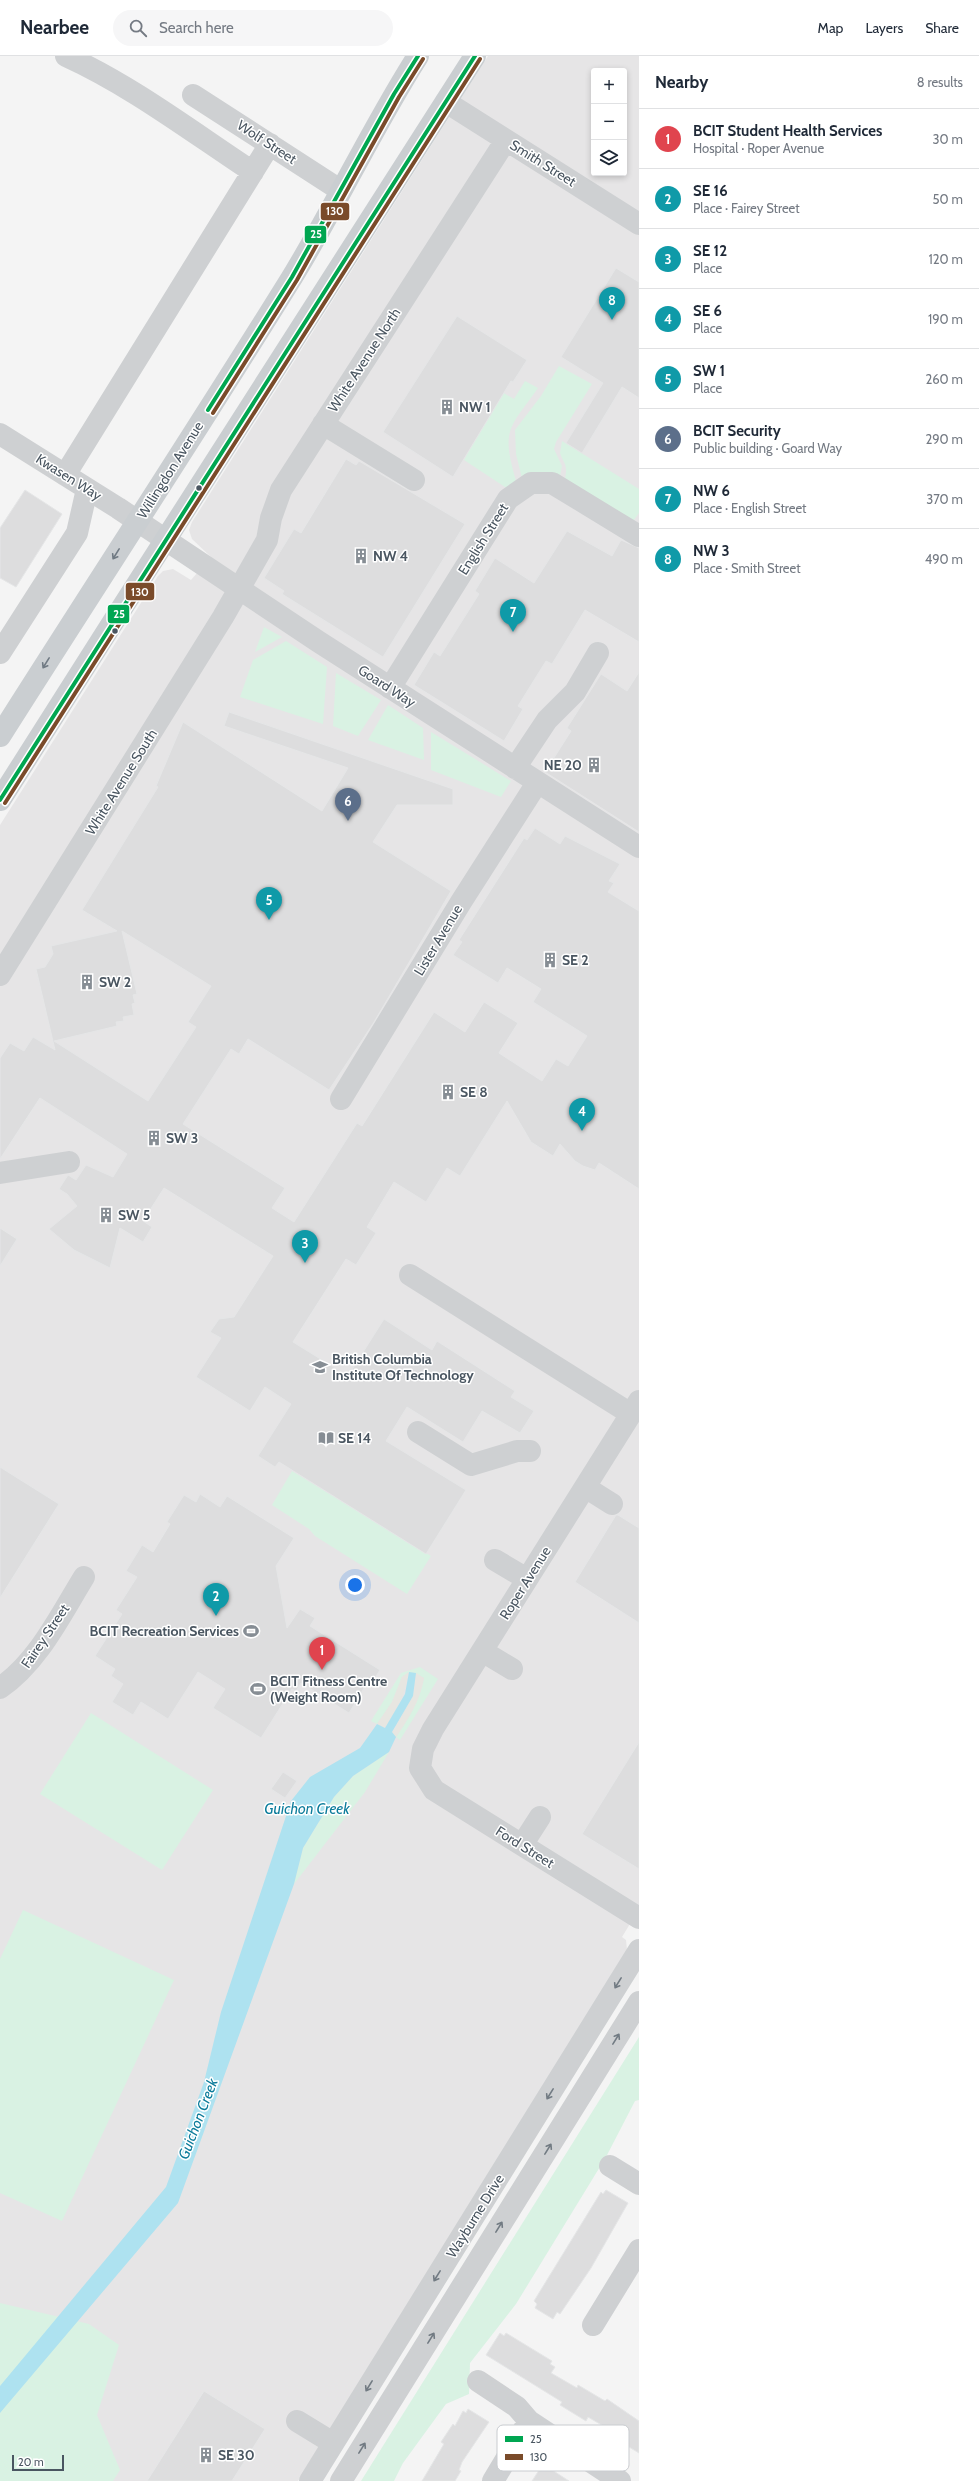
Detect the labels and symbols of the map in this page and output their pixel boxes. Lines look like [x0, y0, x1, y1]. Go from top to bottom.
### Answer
street label: Wolf Street [234, 116, 300, 168]
street label: Smith Street [507, 136, 580, 191]
line badge: 130 [320, 202, 350, 221]
text: 130 [326, 204, 344, 218]
line badge: 25 [304, 225, 327, 244]
text: 25 [310, 227, 322, 241]
pin: 8 [599, 287, 625, 320]
street label: White Avenue North [324, 305, 404, 415]
building icon: NW 1 [438, 398, 456, 416]
place label: NW 1 [459, 398, 491, 416]
street label: Willingdon Avenue [133, 418, 207, 522]
street label: Kwasen Way [33, 450, 105, 504]
unlabelled marker [194, 483, 204, 493]
street label: English Street [454, 500, 512, 578]
building icon: NW 4 [352, 547, 370, 565]
place label: NW 4 [373, 547, 408, 565]
one-way arrow [111, 548, 119, 560]
line badge: 130 [125, 582, 155, 601]
text: 130 [131, 585, 149, 599]
pin: 7 [500, 599, 526, 632]
line badge: 25 [107, 604, 130, 624]
text: 25 [113, 607, 125, 621]
unlabelled marker [110, 626, 120, 636]
one-way arrow [42, 657, 50, 668]
street label: Goard Way [355, 661, 419, 711]
street label: White Avenue South [81, 726, 161, 838]
place label: NE 20 [544, 756, 582, 774]
building icon: NE 20 [585, 756, 603, 774]
pin: 6 [335, 788, 361, 821]
pin: 5 [256, 887, 282, 920]
street label: Lister Avenue [410, 901, 466, 979]
building icon: SE 2 [541, 951, 559, 969]
place label: SE 2 [562, 951, 589, 969]
building icon: SW 2 [78, 973, 96, 991]
place label: SW 2 [99, 973, 131, 991]
building icon: SE 8 [439, 1083, 457, 1101]
place label: SE 8 [460, 1083, 488, 1101]
pin: 4 [569, 1098, 595, 1131]
building icon: SW 3 [145, 1129, 163, 1147]
place label: SW 3 [166, 1129, 198, 1147]
building icon: SW 5 [97, 1206, 115, 1224]
place label: SW 5 [118, 1206, 150, 1224]
pin: 3 [292, 1230, 318, 1263]
place label: British Columbia Institute Of Technology [332, 1350, 474, 1384]
school or university icon: British Columbia Institute Of Technology [311, 1358, 329, 1376]
library icon: SE 14 [317, 1429, 335, 1447]
place label: SE 14 [338, 1429, 371, 1447]
street label: Roper Avenue [495, 1543, 555, 1623]
your location [345, 1575, 365, 1595]
pin: 2 [203, 1583, 229, 1616]
street label: Fairey Street [17, 1600, 73, 1672]
place label: BCIT Recreation Services [89, 1622, 239, 1640]
sports icon: BCIT Recreation Services [242, 1622, 260, 1640]
pin: 1 [309, 1637, 335, 1670]
place label: BCIT Fitness Centre (Weight Room) [270, 1672, 387, 1706]
sports icon: BCIT Fitness Centre (Weight Room) [249, 1680, 267, 1698]
water label: Guichon Creek [264, 1800, 350, 1818]
street label: Ford Street [492, 1822, 558, 1872]
one-way arrow [614, 1977, 622, 1989]
one-way arrow [612, 2034, 620, 2045]
water label: Guichon Creek [174, 2075, 222, 2162]
one-way arrow [546, 2088, 554, 2099]
one-way arrow [544, 2143, 552, 2155]
street label: Wayburne Drive [442, 2171, 508, 2261]
one-way arrow [496, 2221, 504, 2233]
one-way arrow [433, 2270, 441, 2282]
one-way arrow [426, 2332, 435, 2343]
one-way arrow [364, 2380, 372, 2392]
legend [497, 2425, 629, 2471]
text: 25 [530, 2432, 542, 2446]
one-way arrow [358, 2443, 366, 2454]
building icon: SE 30 [197, 2446, 215, 2464]
place label: SE 30 [218, 2446, 255, 2464]
text: 130 [530, 2450, 548, 2464]
scale bar [12, 2453, 64, 2472]

